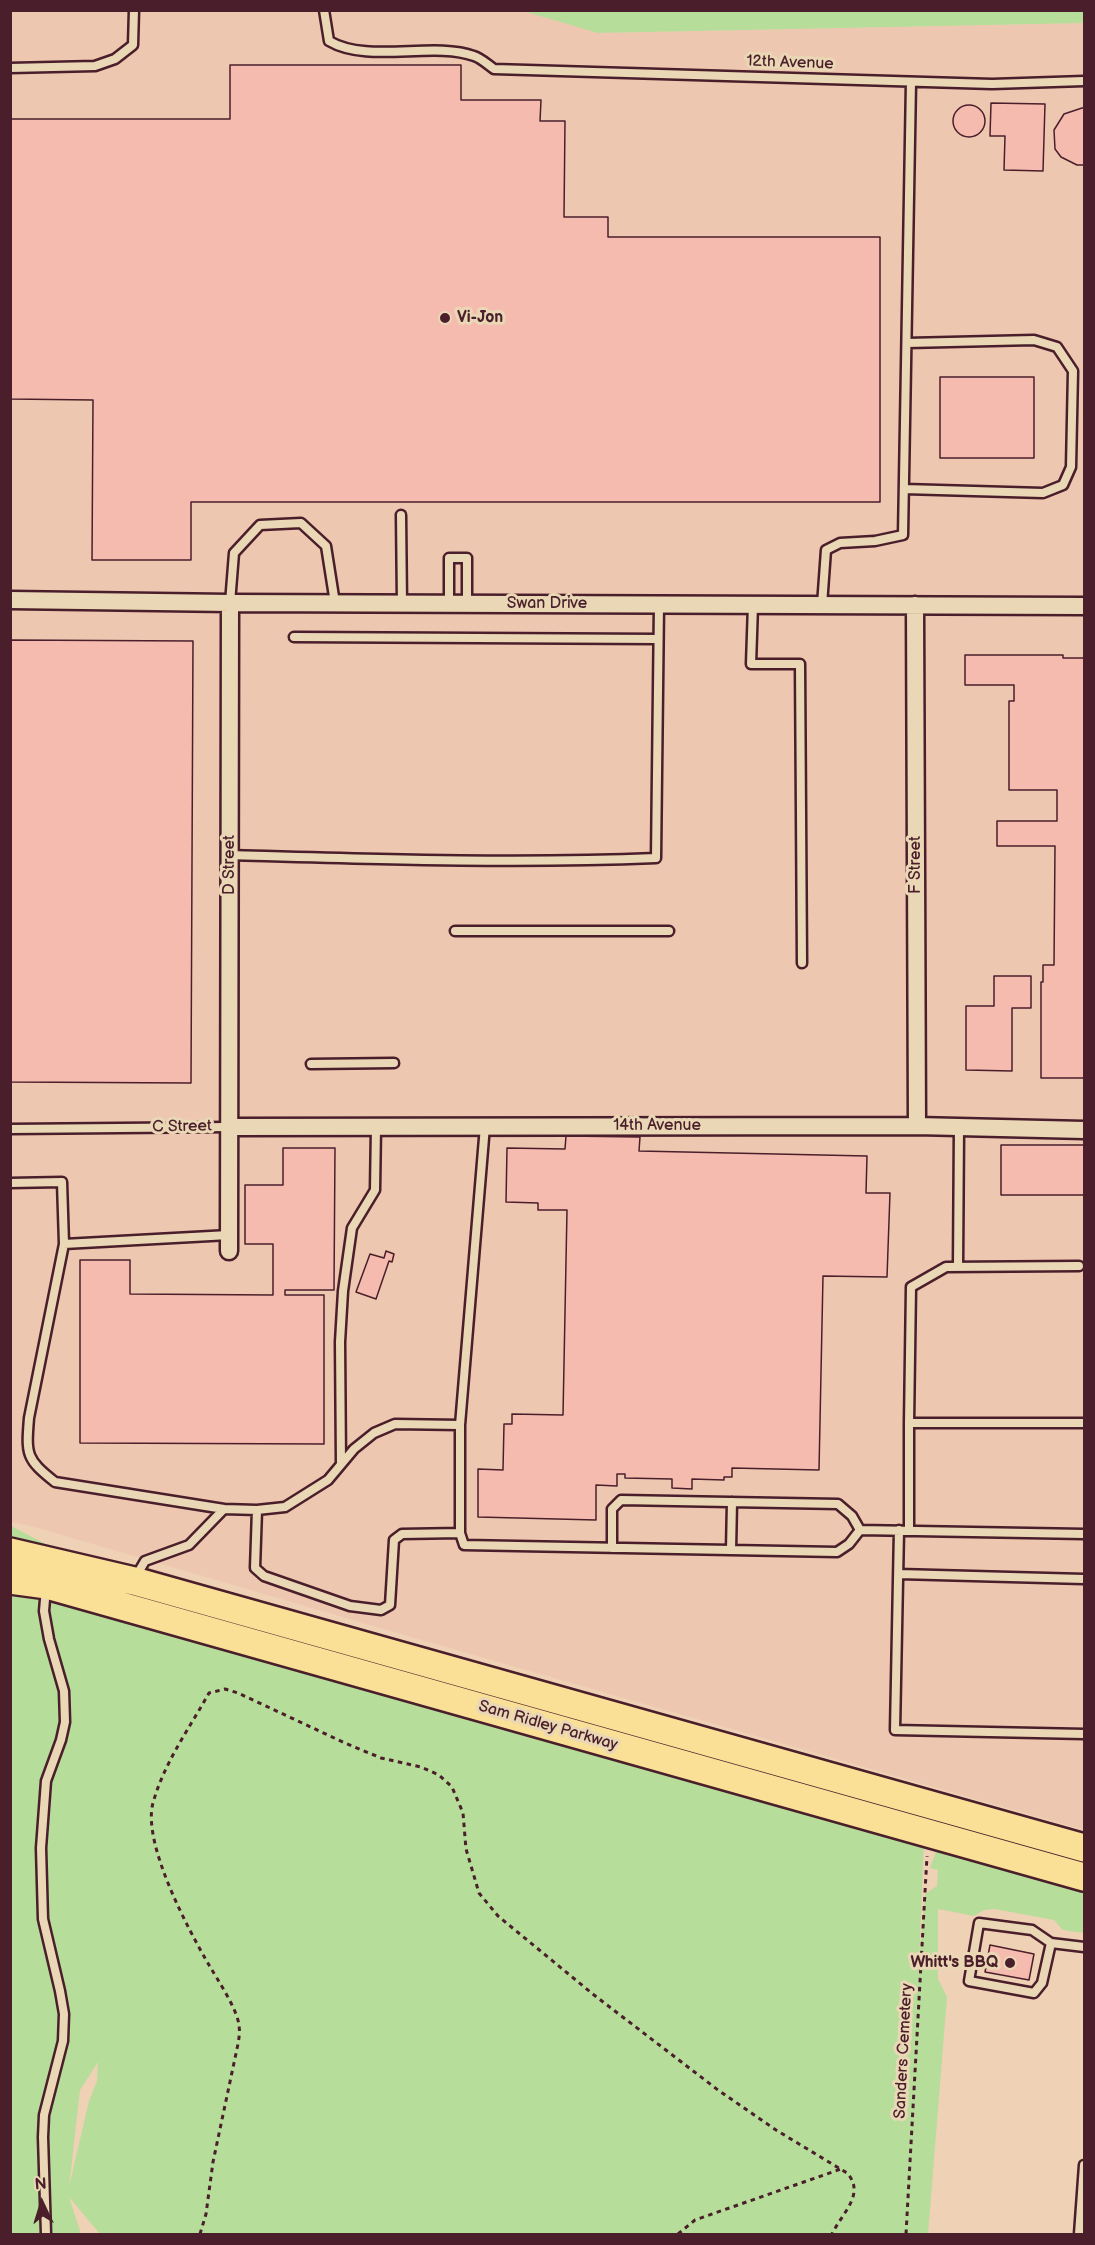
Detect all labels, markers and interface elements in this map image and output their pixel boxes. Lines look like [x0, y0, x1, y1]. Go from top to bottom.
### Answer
street label: 12th Avenue [746, 52, 834, 74]
place label: Vi-Jon [457, 308, 503, 328]
marker: Vi-Jon [438, 311, 452, 325]
street label: Swan Drive [507, 594, 587, 614]
street label: D Street [220, 835, 240, 895]
street label: F Street [906, 836, 926, 894]
street label: 14th Avenue [613, 1116, 701, 1136]
street label: C Street [152, 1117, 212, 1137]
street label: Sam Ridley Parkway [476, 1697, 620, 1755]
place label: Whitt's BBQ [911, 1953, 998, 1973]
marker: Whitt's BBQ [1003, 1956, 1017, 1970]
street label: Sanders Cemetery [891, 1983, 917, 2119]
north arrow [12, 2173, 72, 2233]
text: N [34, 2175, 47, 2194]

